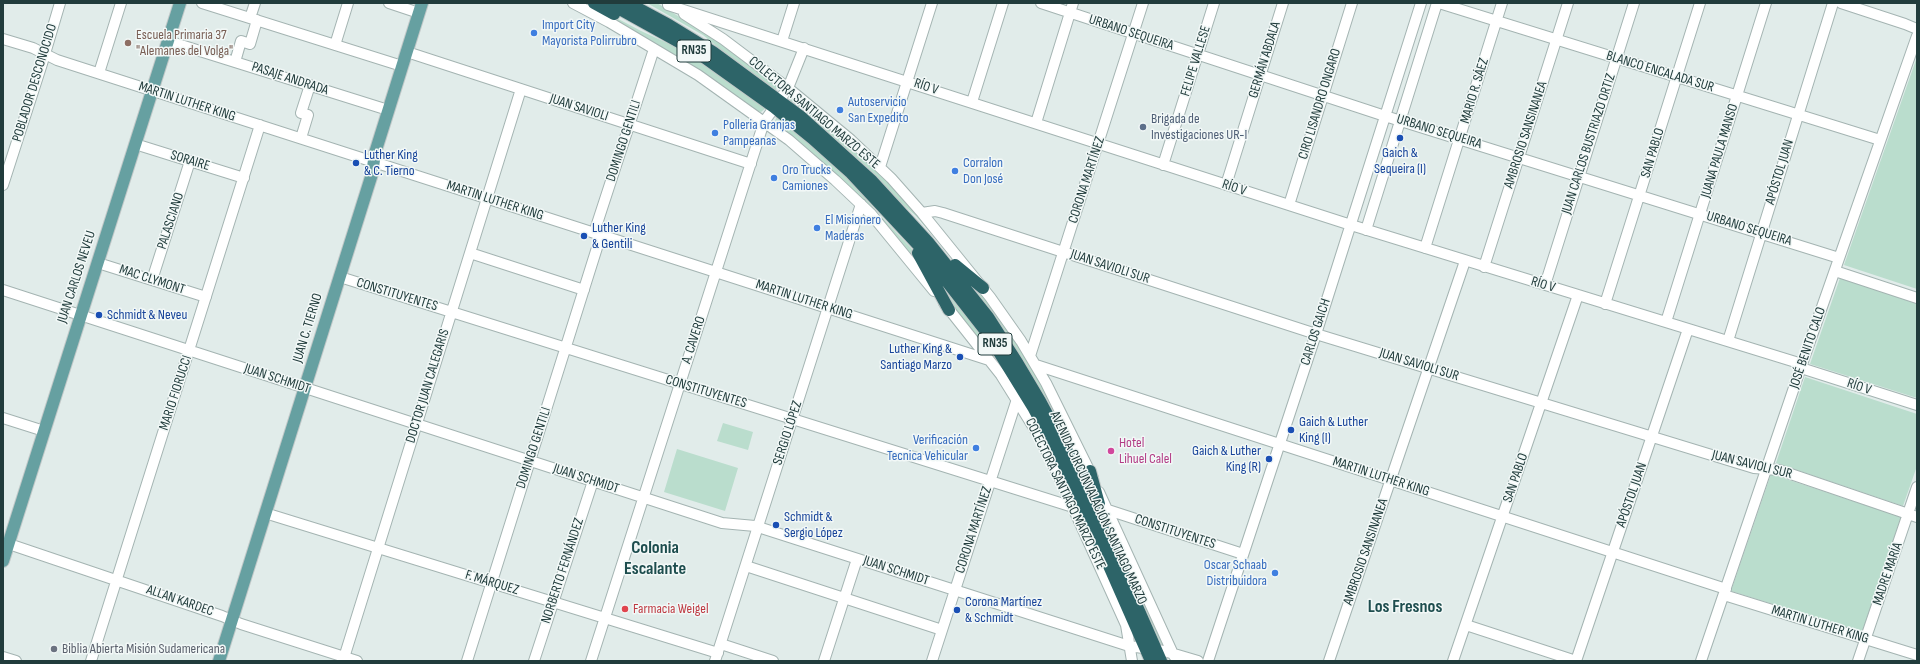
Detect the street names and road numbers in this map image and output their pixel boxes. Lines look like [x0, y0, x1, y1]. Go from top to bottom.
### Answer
street label: URBANO SEQUEIRA [1086, 11, 1176, 55]
street label: GERMÁN ABDALA [1245, 20, 1285, 100]
street label: POBLADOR DESCONOCIDO [9, 22, 61, 144]
street label: FELIPE VALLESE [1177, 24, 1215, 98]
road number: RN35 [677, 40, 711, 62]
street label: CIRO LISANDRO ONGARO [1295, 47, 1345, 161]
street label: BLANCO ENCALADA SUR [1604, 48, 1716, 96]
street label: COLECTORA SANTIAGO MARZO ESTE [745, 53, 883, 173]
street label: MARIO R. SÁEZ [1457, 56, 1493, 126]
street label: PASAJE ANDRADA [250, 59, 330, 99]
street label: JUAN CARLOS BUSTRIAZO ORTIZ [1558, 72, 1620, 216]
street label: RÍO V [912, 75, 940, 99]
street label: MARTIN LUTHER KING [136, 78, 238, 126]
street label: AMBROSIO SANSINANEA [1501, 79, 1551, 191]
street label: JUAN SAVIOLI [548, 91, 610, 125]
street label: DOMINGO GENTILI [603, 98, 645, 184]
street label: JUANA PAULA MANSO [1698, 102, 1742, 200]
street label: URBANO SEQUEIRA [1394, 111, 1484, 153]
street label: SAN PABLO [1638, 126, 1668, 180]
street label: CORONA MARTÍNEZ [1065, 135, 1109, 225]
street label: APÓSTOL JUAN [1762, 137, 1798, 207]
street label: SORAIRE [168, 147, 212, 175]
street label: RÍO V [1220, 176, 1248, 200]
street label: MARTIN LUTHER KING [444, 177, 546, 225]
street label: PALASCIANO [154, 191, 188, 251]
street label: URBANO SEQUEIRA [1704, 208, 1794, 250]
street label: JUAN CARLOS NEVEU [54, 229, 100, 325]
street label: JUAN SAVIOLI SUR [1068, 246, 1152, 288]
street label: MAC CLYMONT [117, 261, 187, 299]
street label: RÍO V [1529, 273, 1557, 297]
street label: CONSTITUYENTES [354, 275, 440, 315]
street label: MARTIN LUTHER KING [753, 276, 855, 324]
street label: JUAN C. TIERNO [290, 291, 326, 365]
street label: CARLOS GAICH [1297, 297, 1335, 367]
street label: JOSÉ BENITO CALO [1786, 305, 1830, 391]
street label: A. CAVERO [678, 314, 710, 366]
street label: DOCTOR JUAN CALEGARIS [403, 327, 453, 445]
road number: RN35 [978, 333, 1012, 355]
street label: JUAN SAVIOLI SUR [1377, 345, 1461, 385]
street label: MARIO FIORUCCI [156, 353, 196, 433]
street label: JUAN SCHMIDT [242, 360, 312, 398]
street label: CONSTITUYENTES [663, 372, 749, 412]
street label: RÍO V [1845, 375, 1873, 399]
street label: SERGIO LÓPEZ [770, 399, 806, 467]
street label: DOMINGO GENTILI [513, 405, 555, 491]
street label: AVENIDA CIRCUNVALACIÓN SANTIAGO MARZO [1046, 409, 1150, 607]
street label: COLECTORA SANTIAGO MARZO ESTE [1021, 416, 1109, 572]
street label: JUAN SAVIOLI SUR [1710, 447, 1794, 483]
street label: SAN PABLO [1500, 451, 1532, 505]
street label: MARTIN LUTHER KING [1330, 453, 1432, 501]
street label: JUAN SCHMIDT [551, 460, 621, 498]
street label: APÓSTOL JUAN [1613, 460, 1651, 530]
street label: CORONA MARTÍNEZ [952, 485, 996, 575]
street label: AMBROSIO SANSINANEA [1340, 497, 1392, 607]
street label: CONSTITUYENTES [1132, 511, 1218, 553]
street label: NORBERTO FERNÁNDEZ [538, 516, 588, 626]
street label: MADRE MARÍA [1869, 540, 1907, 608]
street label: JUAN SCHMIDT [861, 552, 931, 590]
street label: F. MÁRQUEZ [463, 567, 521, 599]
street label: ALLAN KARDEC [144, 582, 216, 620]
street label: MARTIN LUTHER KING [1769, 602, 1871, 648]

